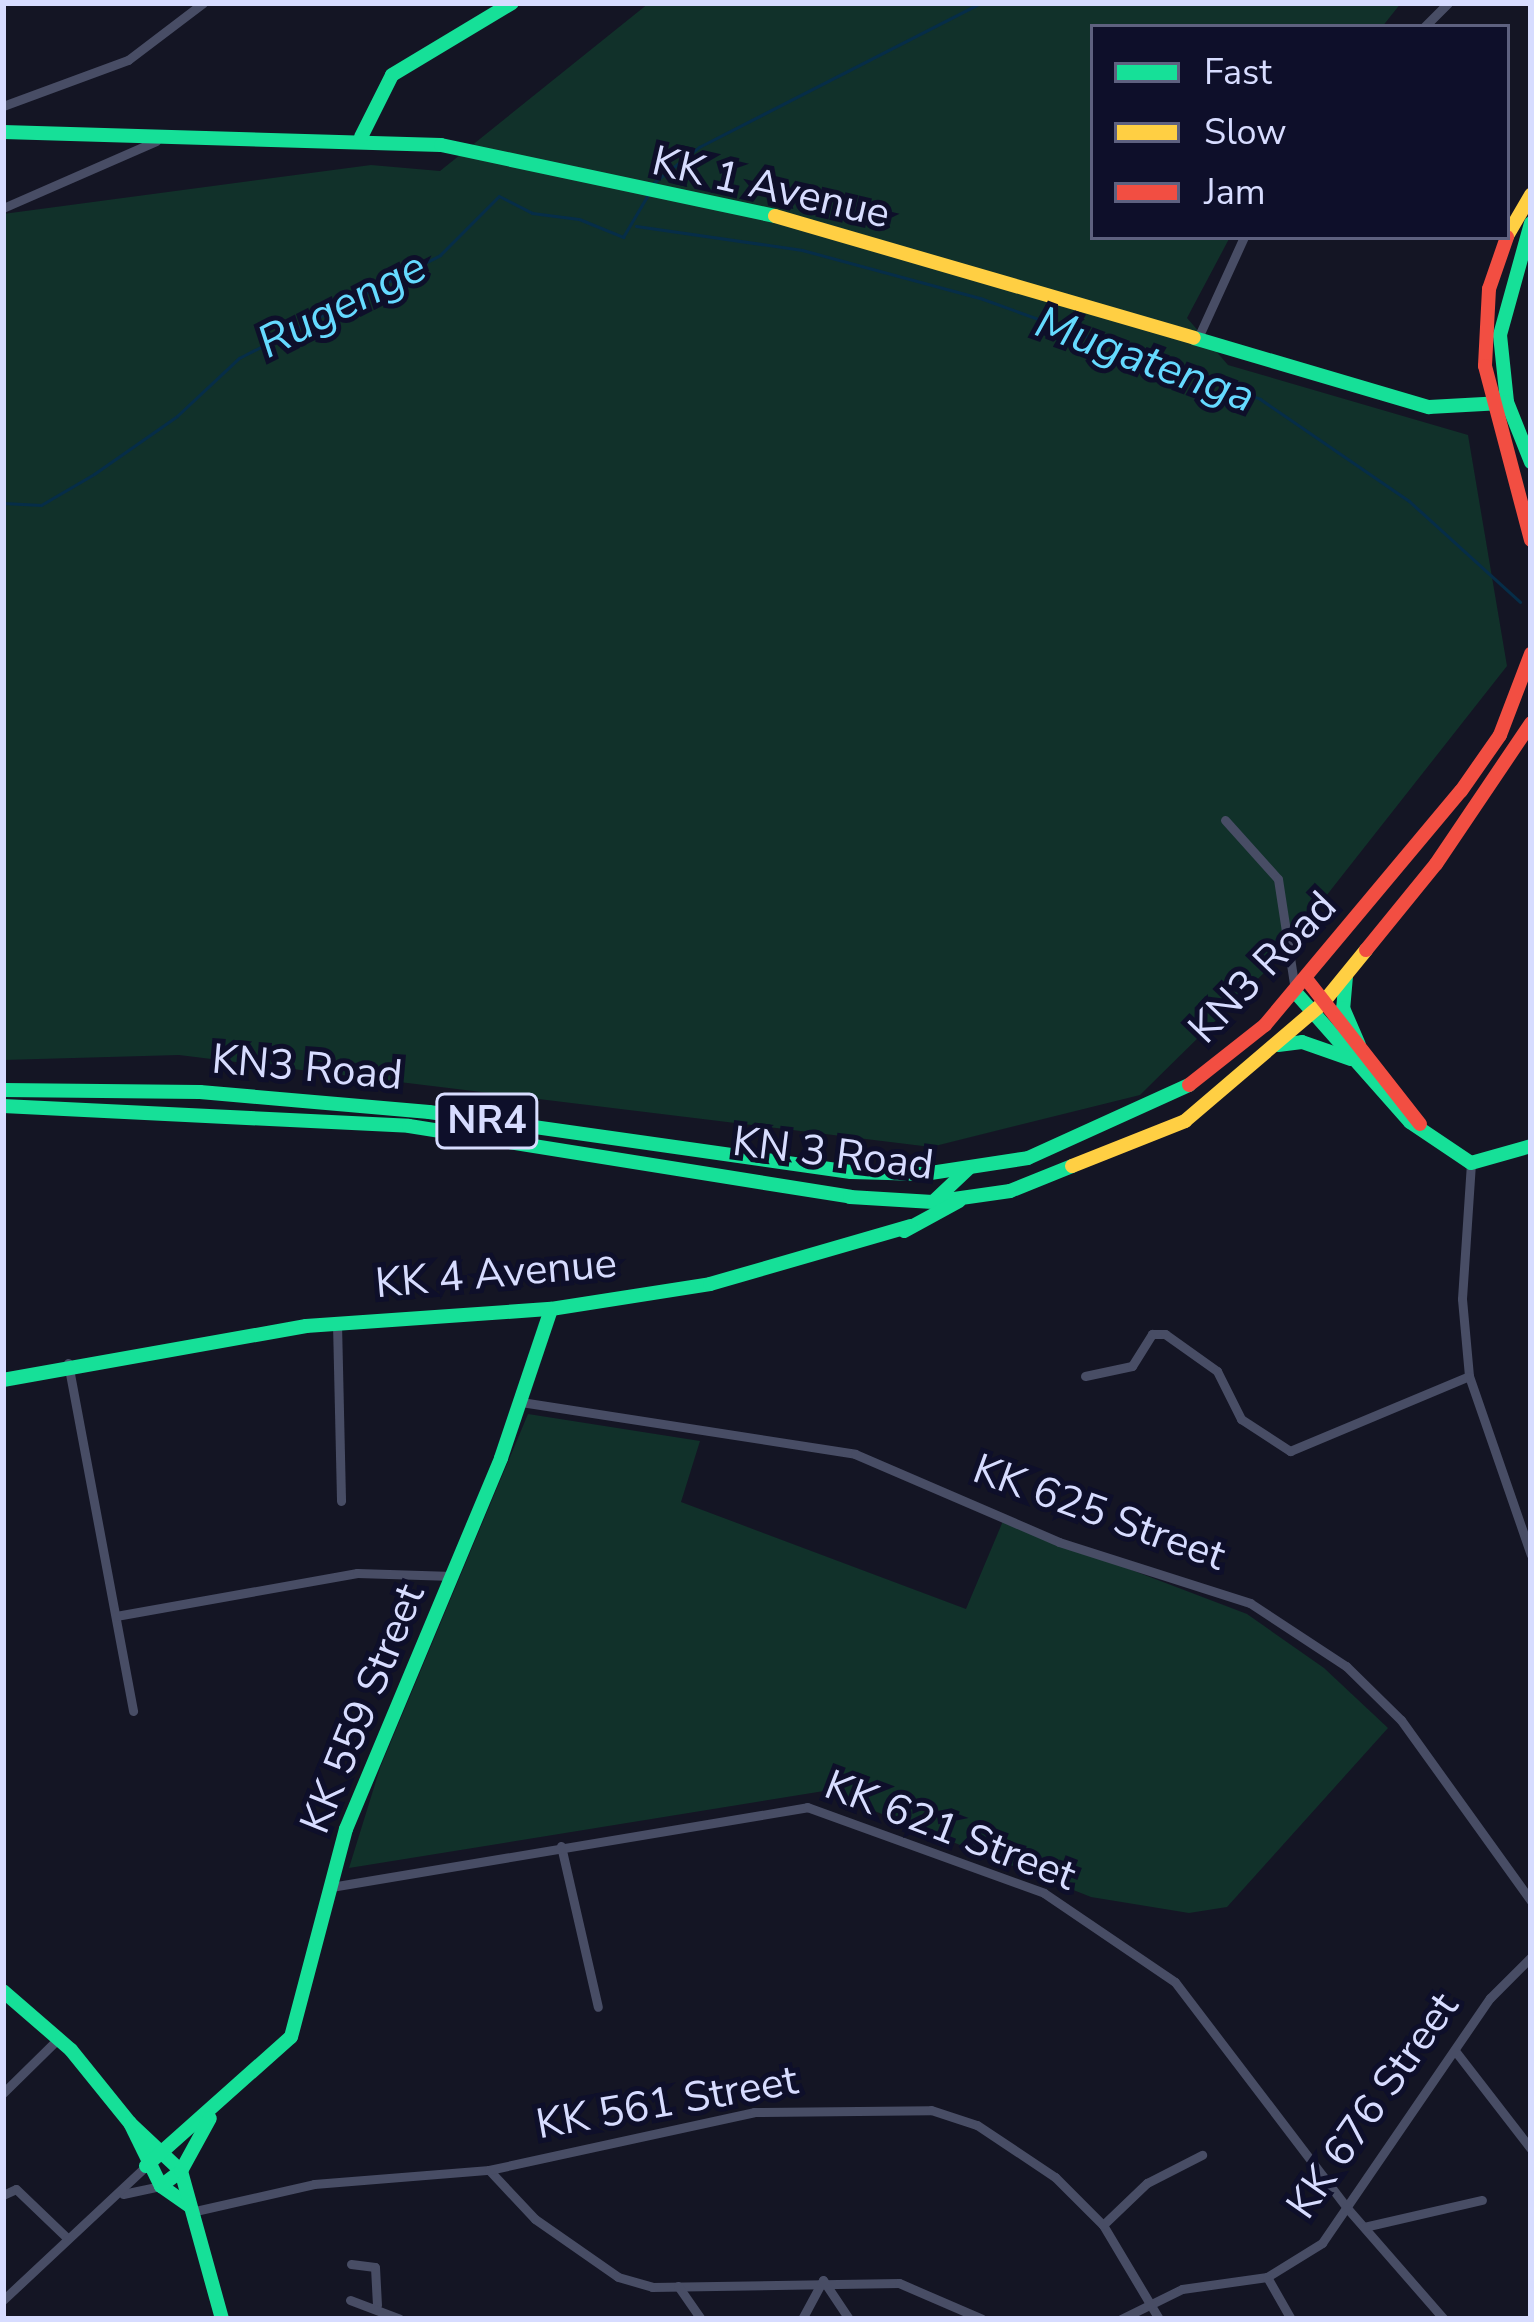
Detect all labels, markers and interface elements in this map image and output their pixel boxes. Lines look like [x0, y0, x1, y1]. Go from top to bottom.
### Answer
legend [1090, 24, 1510, 240]
text: Fast [1204, 48, 1272, 97]
text: Slow [1204, 108, 1287, 157]
street label: KK 1 Avenue [647, 136, 895, 240]
text: Jam [1204, 168, 1266, 217]
water label: Rugenge [249, 240, 435, 370]
water label: Mugatenga [1028, 295, 1262, 425]
street label: KN3 Road [1179, 882, 1347, 1054]
street label: KN3 Road [210, 1035, 404, 1101]
road number: NR4 [433, 1088, 541, 1154]
street label: KN 3 Road [730, 1117, 936, 1191]
street label: KK 4 Avenue [373, 1238, 619, 1310]
street label: KK 625 Street [966, 1444, 1232, 1582]
street label: KK 559 Street [290, 1577, 436, 1841]
street label: KK 621 Street [818, 1760, 1082, 1902]
street label: KK 676 Street [1277, 1983, 1469, 2229]
street label: KK 561 Street [532, 2055, 802, 2151]

